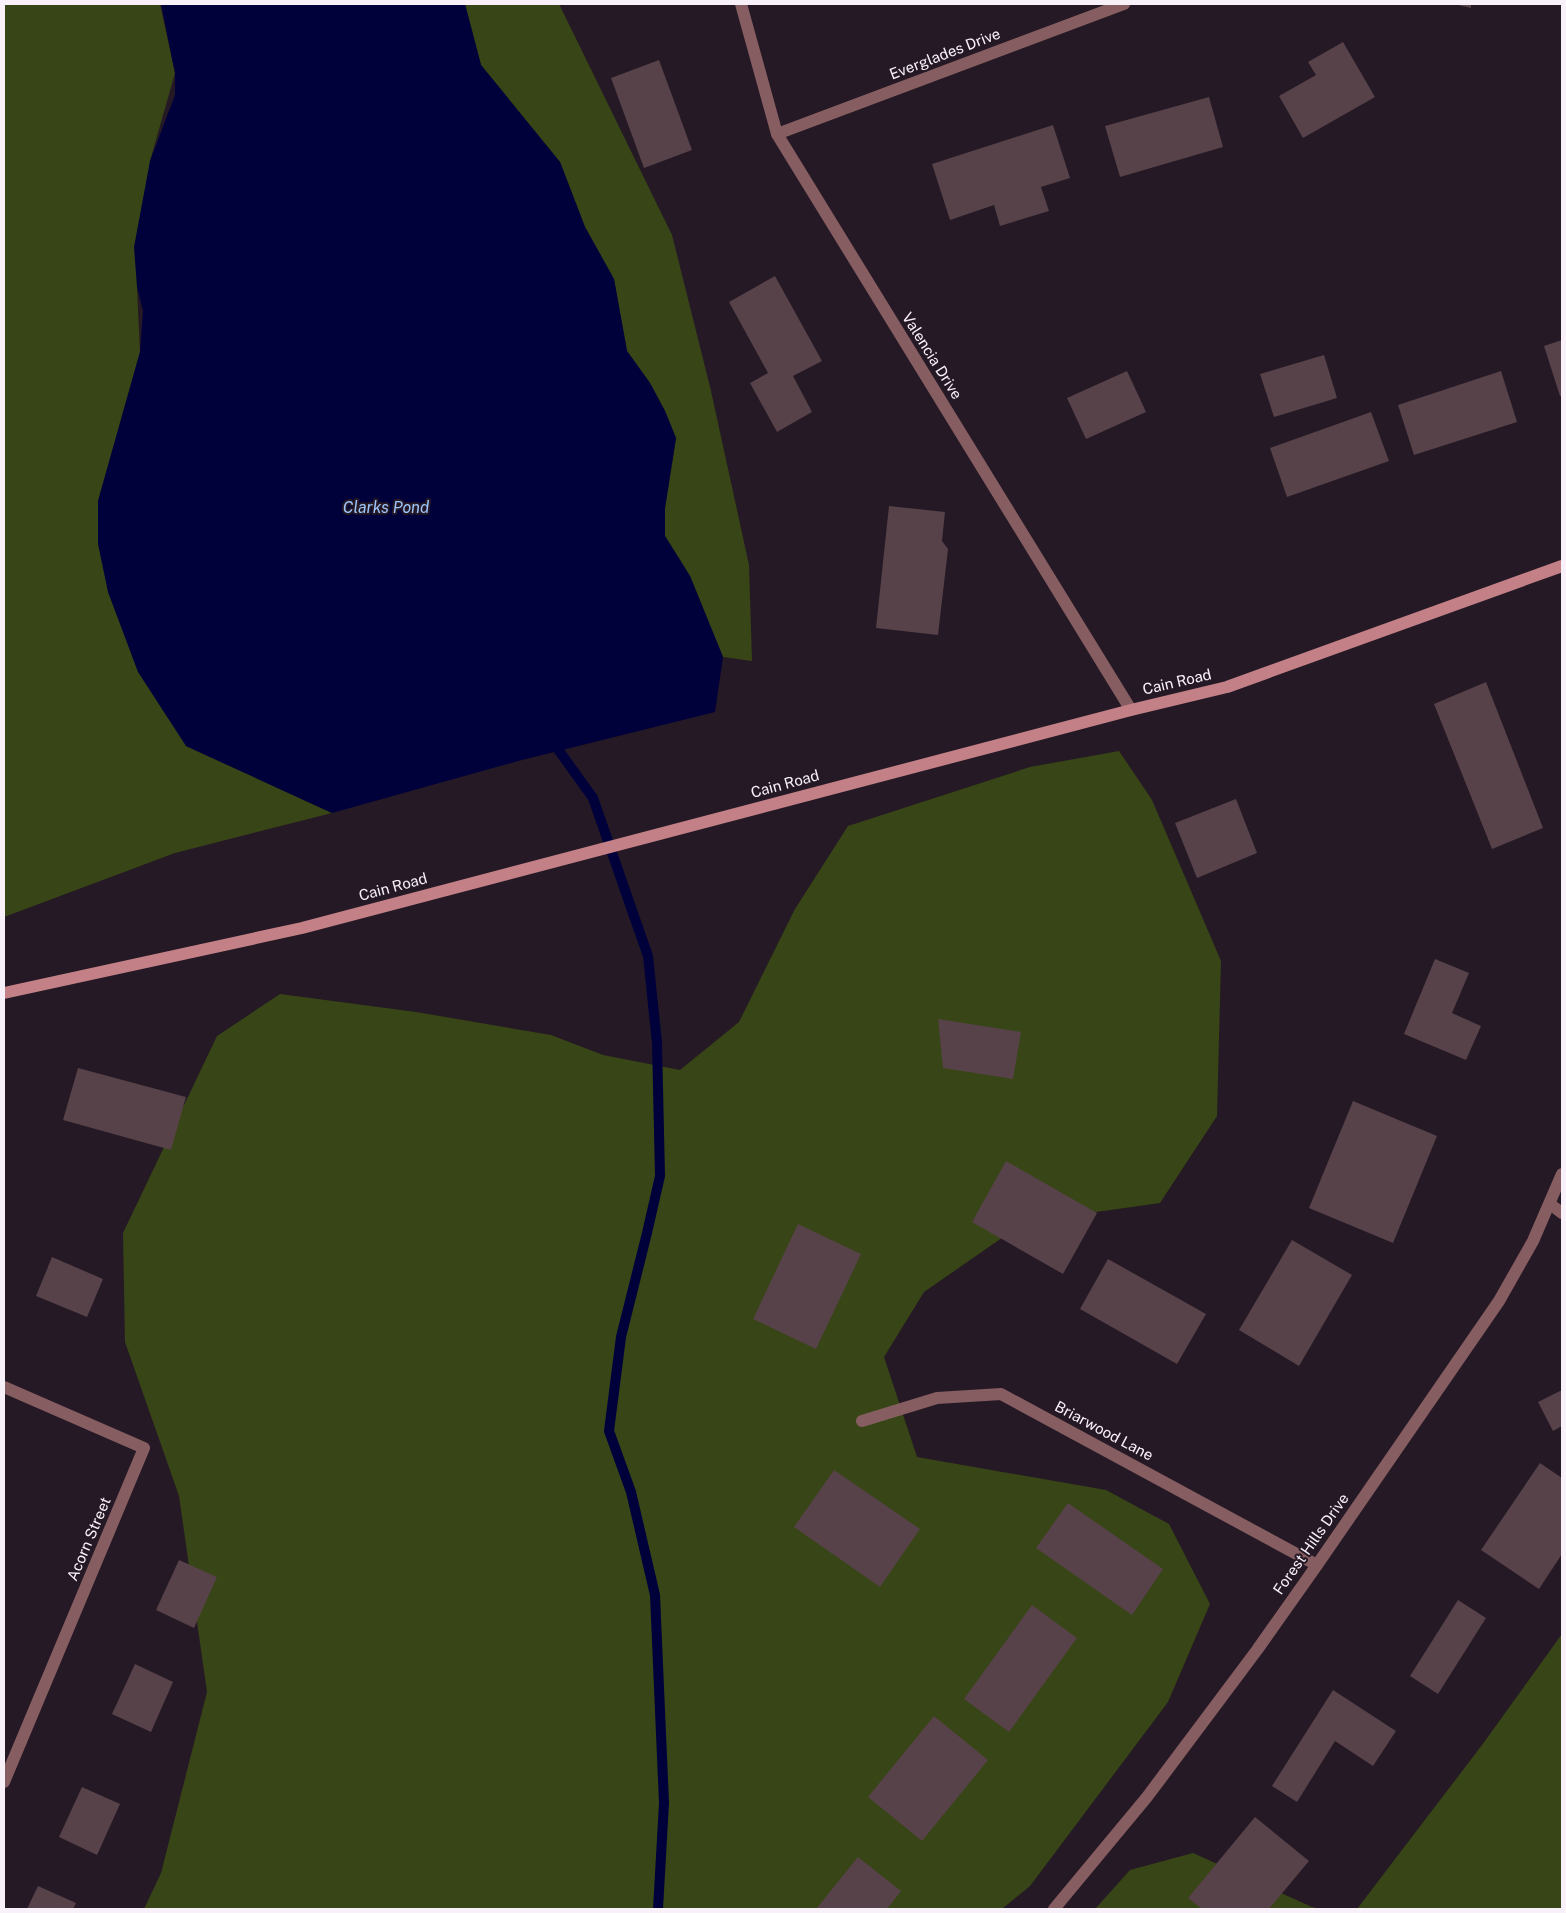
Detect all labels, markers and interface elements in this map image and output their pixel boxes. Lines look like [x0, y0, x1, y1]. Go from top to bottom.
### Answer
street label: Everglades Drive [887, 25, 1003, 82]
street label: Valencia Drive [899, 309, 966, 402]
water label: Clarks Pond [343, 498, 430, 517]
street label: Cain Road [1141, 665, 1213, 698]
street label: Cain Road [749, 766, 821, 801]
street label: Cain Road [357, 869, 429, 904]
street label: Briarwood Lane [1052, 1397, 1156, 1464]
street label: Forest Hills Drive [1269, 1490, 1352, 1597]
street label: Acorn Street [63, 1494, 114, 1583]

